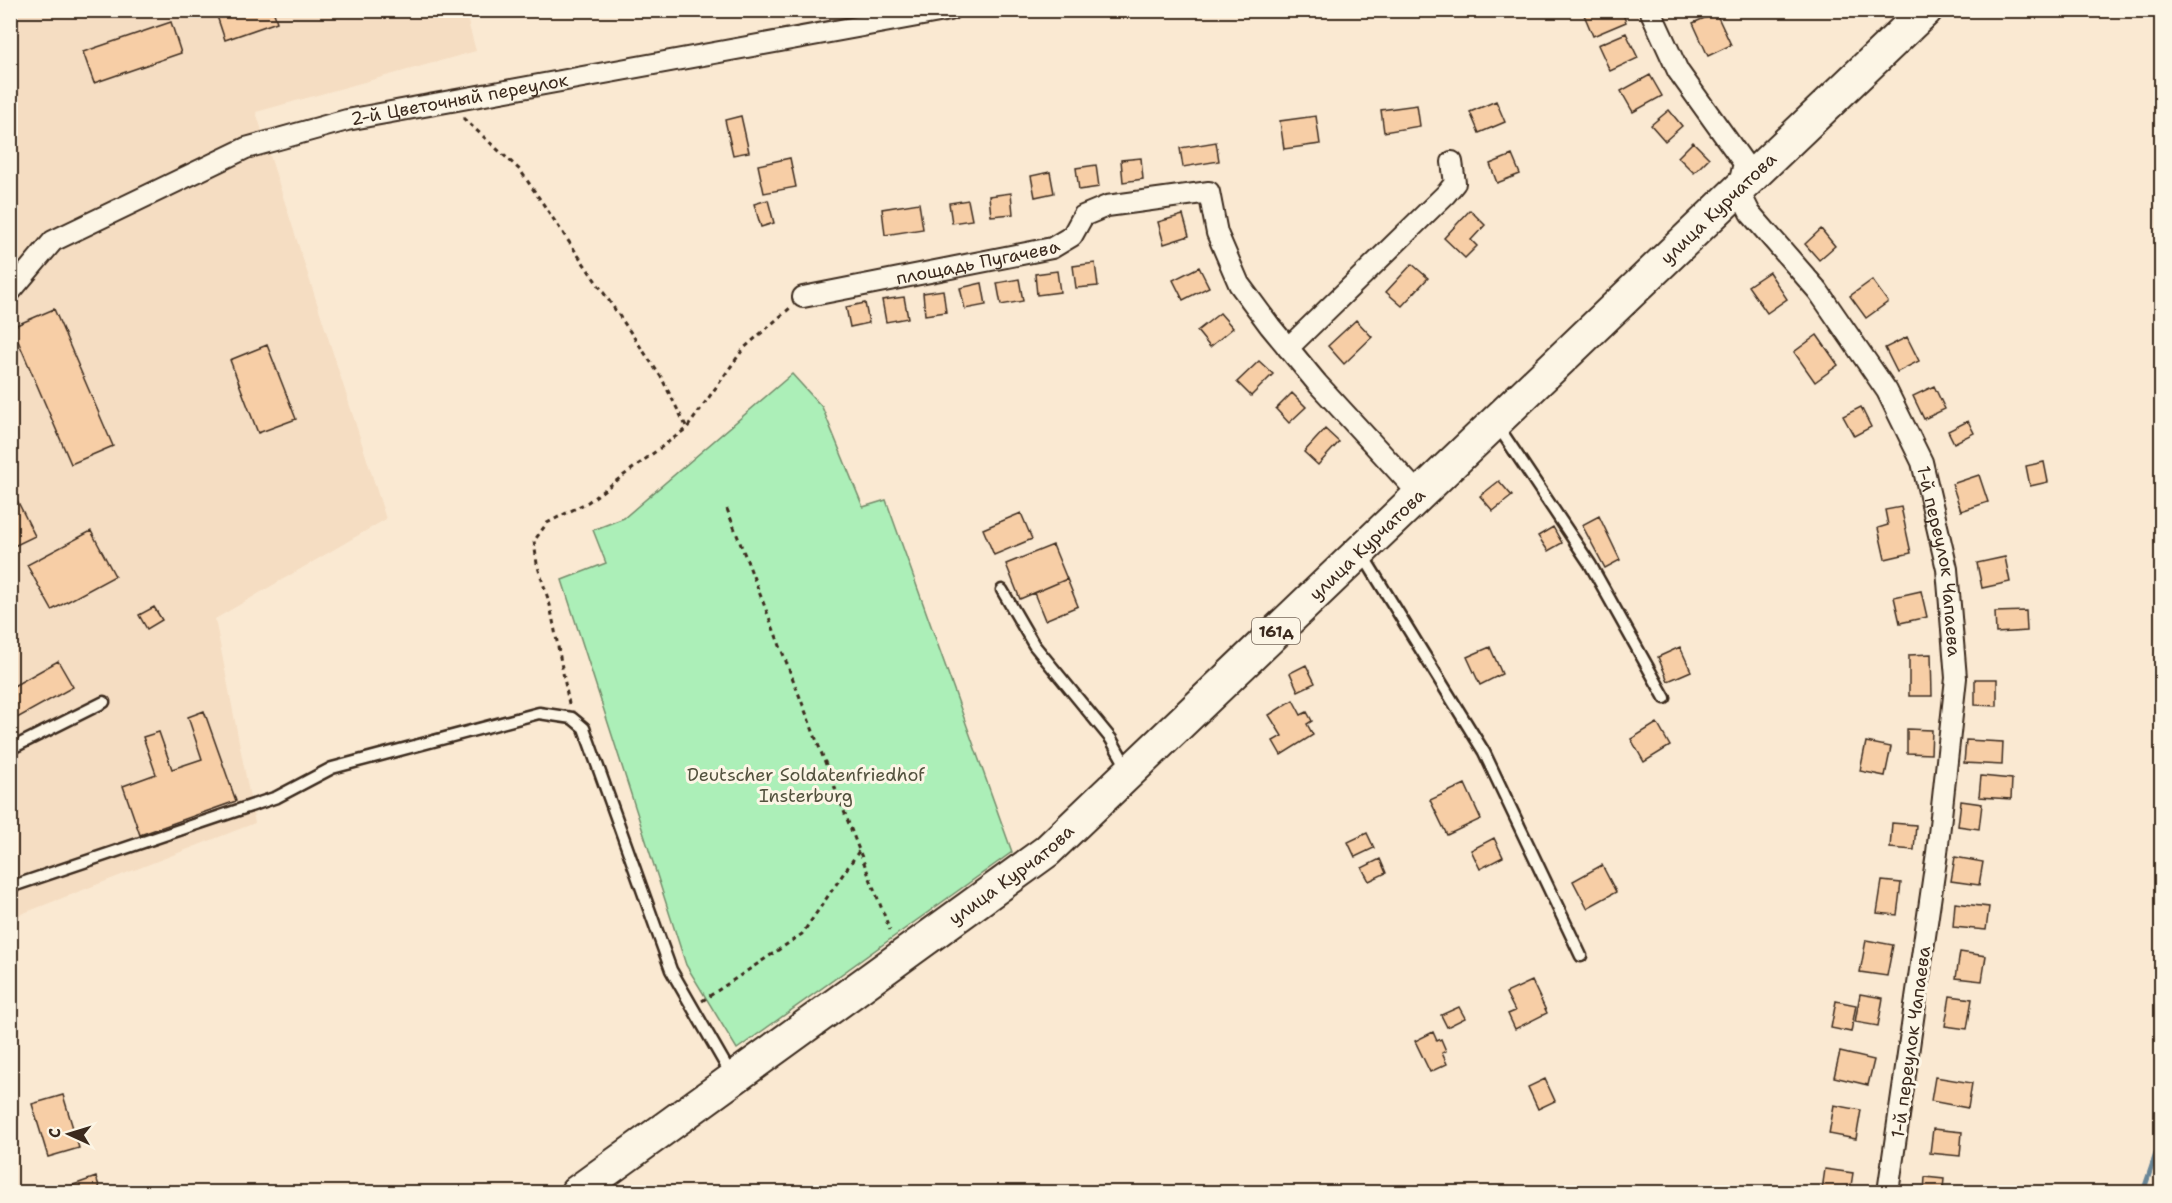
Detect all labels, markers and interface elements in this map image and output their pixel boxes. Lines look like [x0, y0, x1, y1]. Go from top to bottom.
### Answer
street label: 2-й Цветочный переулок [349, 68, 570, 131]
street label: улица Курчатова [1655, 147, 1782, 270]
street label: площадь Пугачева [894, 234, 1064, 290]
street label: 1-й переулок Чапаева [1911, 463, 1966, 658]
street label: улица Курчатова [1304, 483, 1431, 606]
road number: 161д [1252, 618, 1300, 644]
park label: Deutscher Soldatenfriedhof Insterburg [687, 763, 925, 808]
street label: улица Курчатова [944, 819, 1079, 930]
street label: 1-й переулок Чапаева [1886, 944, 1936, 1140]
north arrow [39, 1104, 99, 1164]
text: С [44, 1127, 65, 1139]

